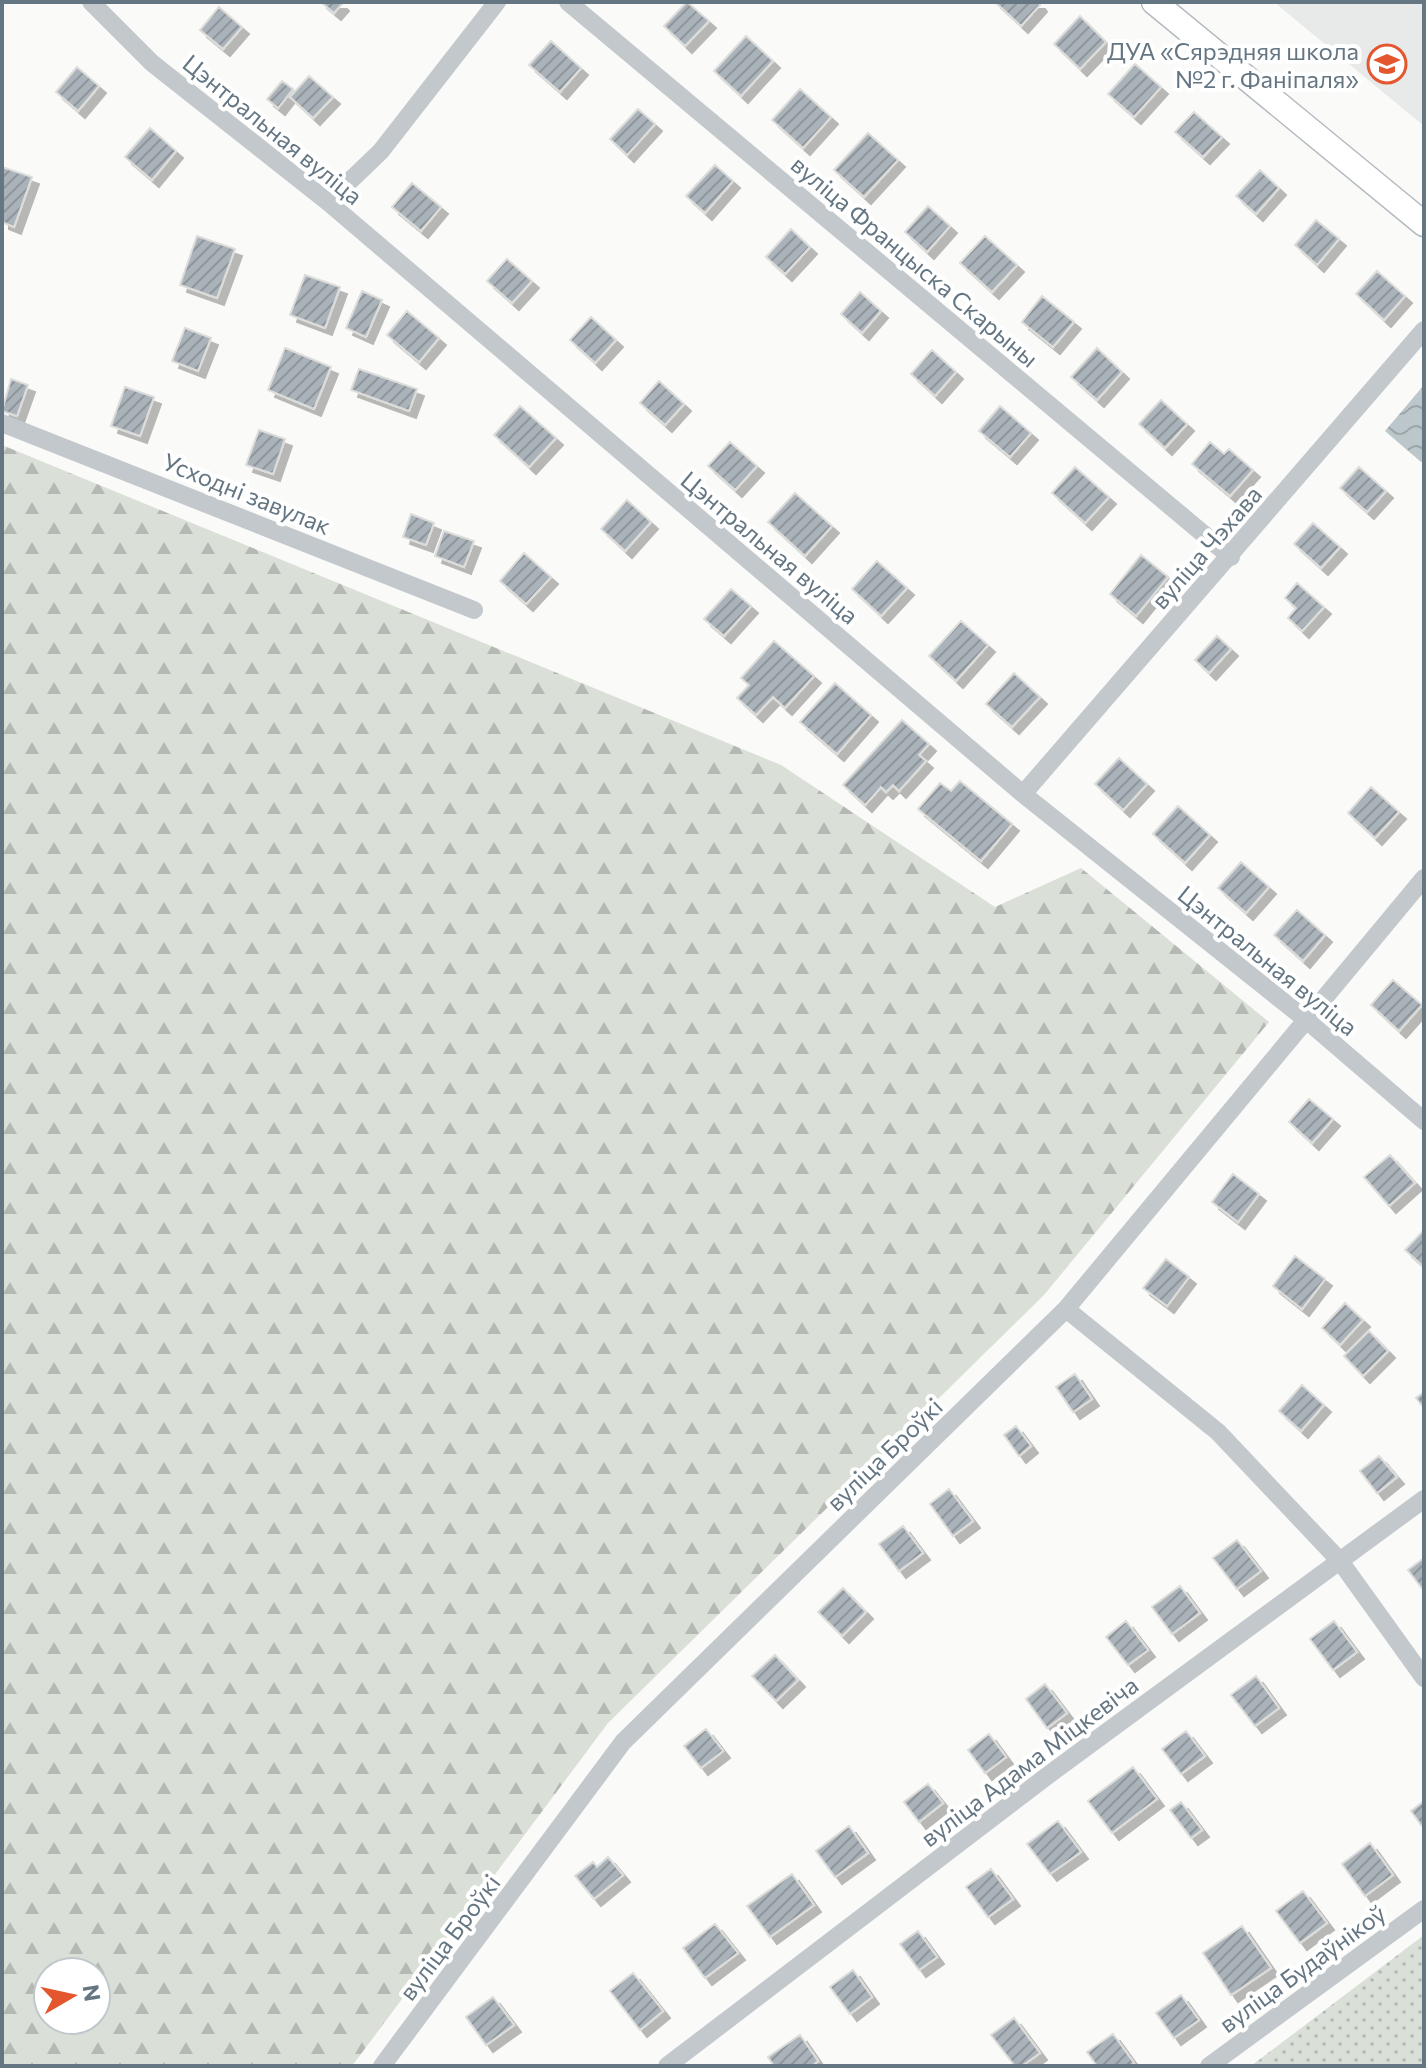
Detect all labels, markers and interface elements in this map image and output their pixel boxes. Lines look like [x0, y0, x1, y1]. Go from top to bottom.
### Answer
place label: ДУА «Сярэдняя школа №2 г. Фаніпаля» [1107, 36, 1359, 93]
school or university icon: ДУА «Сярэдняя школа №2 г. Фаніпаля» [1366, 43, 1408, 85]
street label: Цэнтральная вуліца [178, 48, 368, 210]
street label: вуліца Францыска Скарыны [786, 149, 1044, 373]
street label: Усходні завулак [159, 446, 335, 540]
street label: Цэнтральная вуліца [676, 465, 864, 629]
street label: вуліца Чэхава [1145, 480, 1267, 614]
street label: Цэнтральная вуліца [1173, 879, 1363, 1041]
street label: вуліца Броўкі [820, 1392, 948, 1516]
street label: вуліца Адама Міцкевіча [915, 1670, 1143, 1852]
street label: вуліца Броўкі [392, 1868, 506, 2006]
street label: вуліца Будаўнікоў [1213, 1898, 1391, 2038]
north arrow [32, 1956, 112, 2036]
text: N [78, 1983, 107, 2003]

